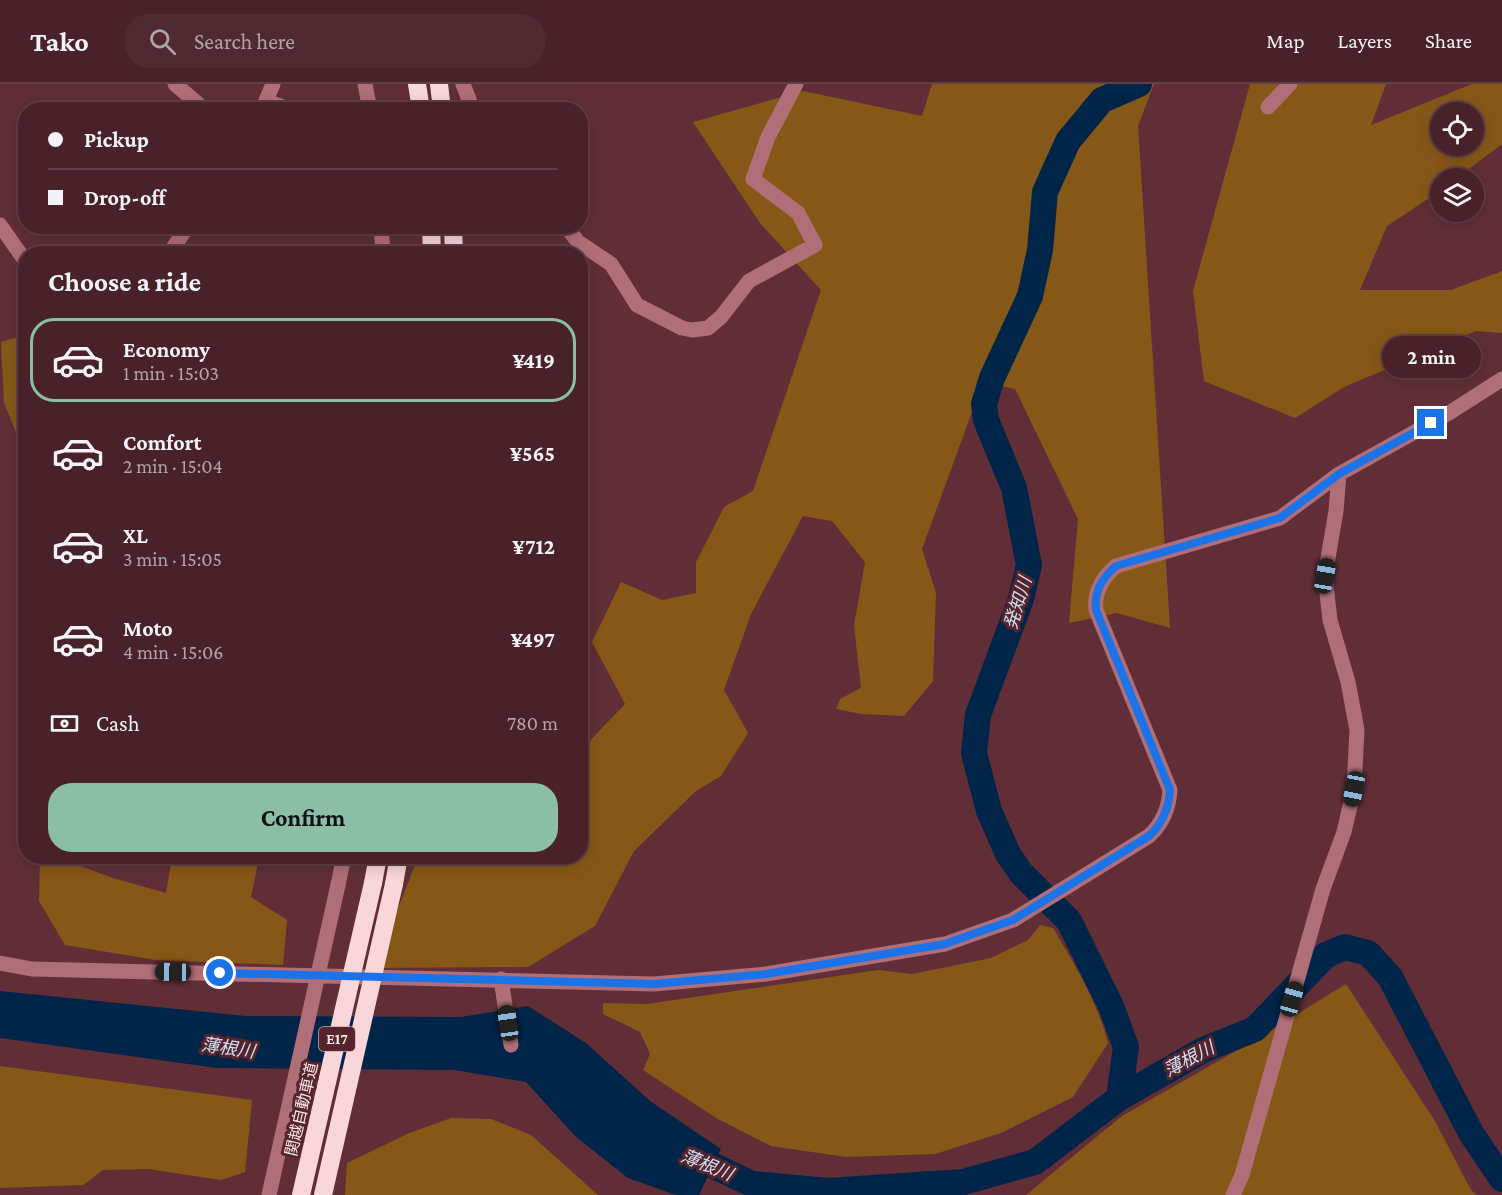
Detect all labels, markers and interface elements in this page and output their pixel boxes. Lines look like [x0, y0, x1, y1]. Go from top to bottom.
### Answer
search box [125, 14, 545, 68]
icon: search [146, 25, 179, 58]
text: Tako [30, 26, 89, 57]
text: Search here [194, 29, 295, 54]
text: Map [1266, 29, 1305, 53]
text: Layers [1338, 29, 1392, 53]
text: Share [1425, 29, 1472, 53]
map controls [1430, 102, 1484, 222]
button: locate [1430, 102, 1484, 156]
text: Pickup [84, 127, 149, 152]
button: layers [1430, 168, 1484, 222]
text: Drop-off [84, 185, 166, 210]
text: Choose a ride [48, 267, 201, 297]
icon: car [51, 333, 105, 387]
callout: 2 min [1382, 336, 1480, 378]
text: Economy [123, 337, 210, 362]
text: 2 min [1407, 346, 1456, 368]
text: ¥419 [512, 348, 555, 373]
text: 1 min · 15:03 [123, 362, 219, 384]
route end [1417, 409, 1444, 436]
icon: car [51, 426, 105, 480]
text: Comfort [123, 430, 201, 455]
text: ¥565 [510, 441, 555, 466]
text: 2 min · 15:04 [123, 455, 223, 477]
icon: car [51, 519, 105, 573]
text: XL [123, 523, 148, 548]
text: ¥712 [512, 534, 555, 559]
text: 3 min · 15:05 [123, 548, 222, 570]
car [1313, 557, 1337, 595]
water label: 発知川 [1001, 572, 1036, 632]
icon: car [51, 612, 105, 666]
text: Moto [123, 616, 173, 641]
text: ¥497 [511, 627, 555, 652]
text: 4 min · 15:06 [123, 641, 223, 663]
icon: cash [48, 707, 81, 740]
text: Cash [96, 711, 140, 736]
text: 780 m [507, 712, 558, 734]
car [1342, 770, 1366, 808]
button: Confirm [48, 783, 558, 852]
route start [206, 959, 233, 986]
car [155, 963, 191, 981]
car [1278, 979, 1306, 1019]
car [497, 1004, 519, 1042]
road number: E17 [319, 1027, 355, 1051]
water label: 薄根川 [200, 1034, 258, 1062]
water label: 薄根川 [1160, 1037, 1219, 1081]
street label: 関越自動車道 [282, 1060, 321, 1158]
water label: 薄根川 [678, 1146, 738, 1185]

